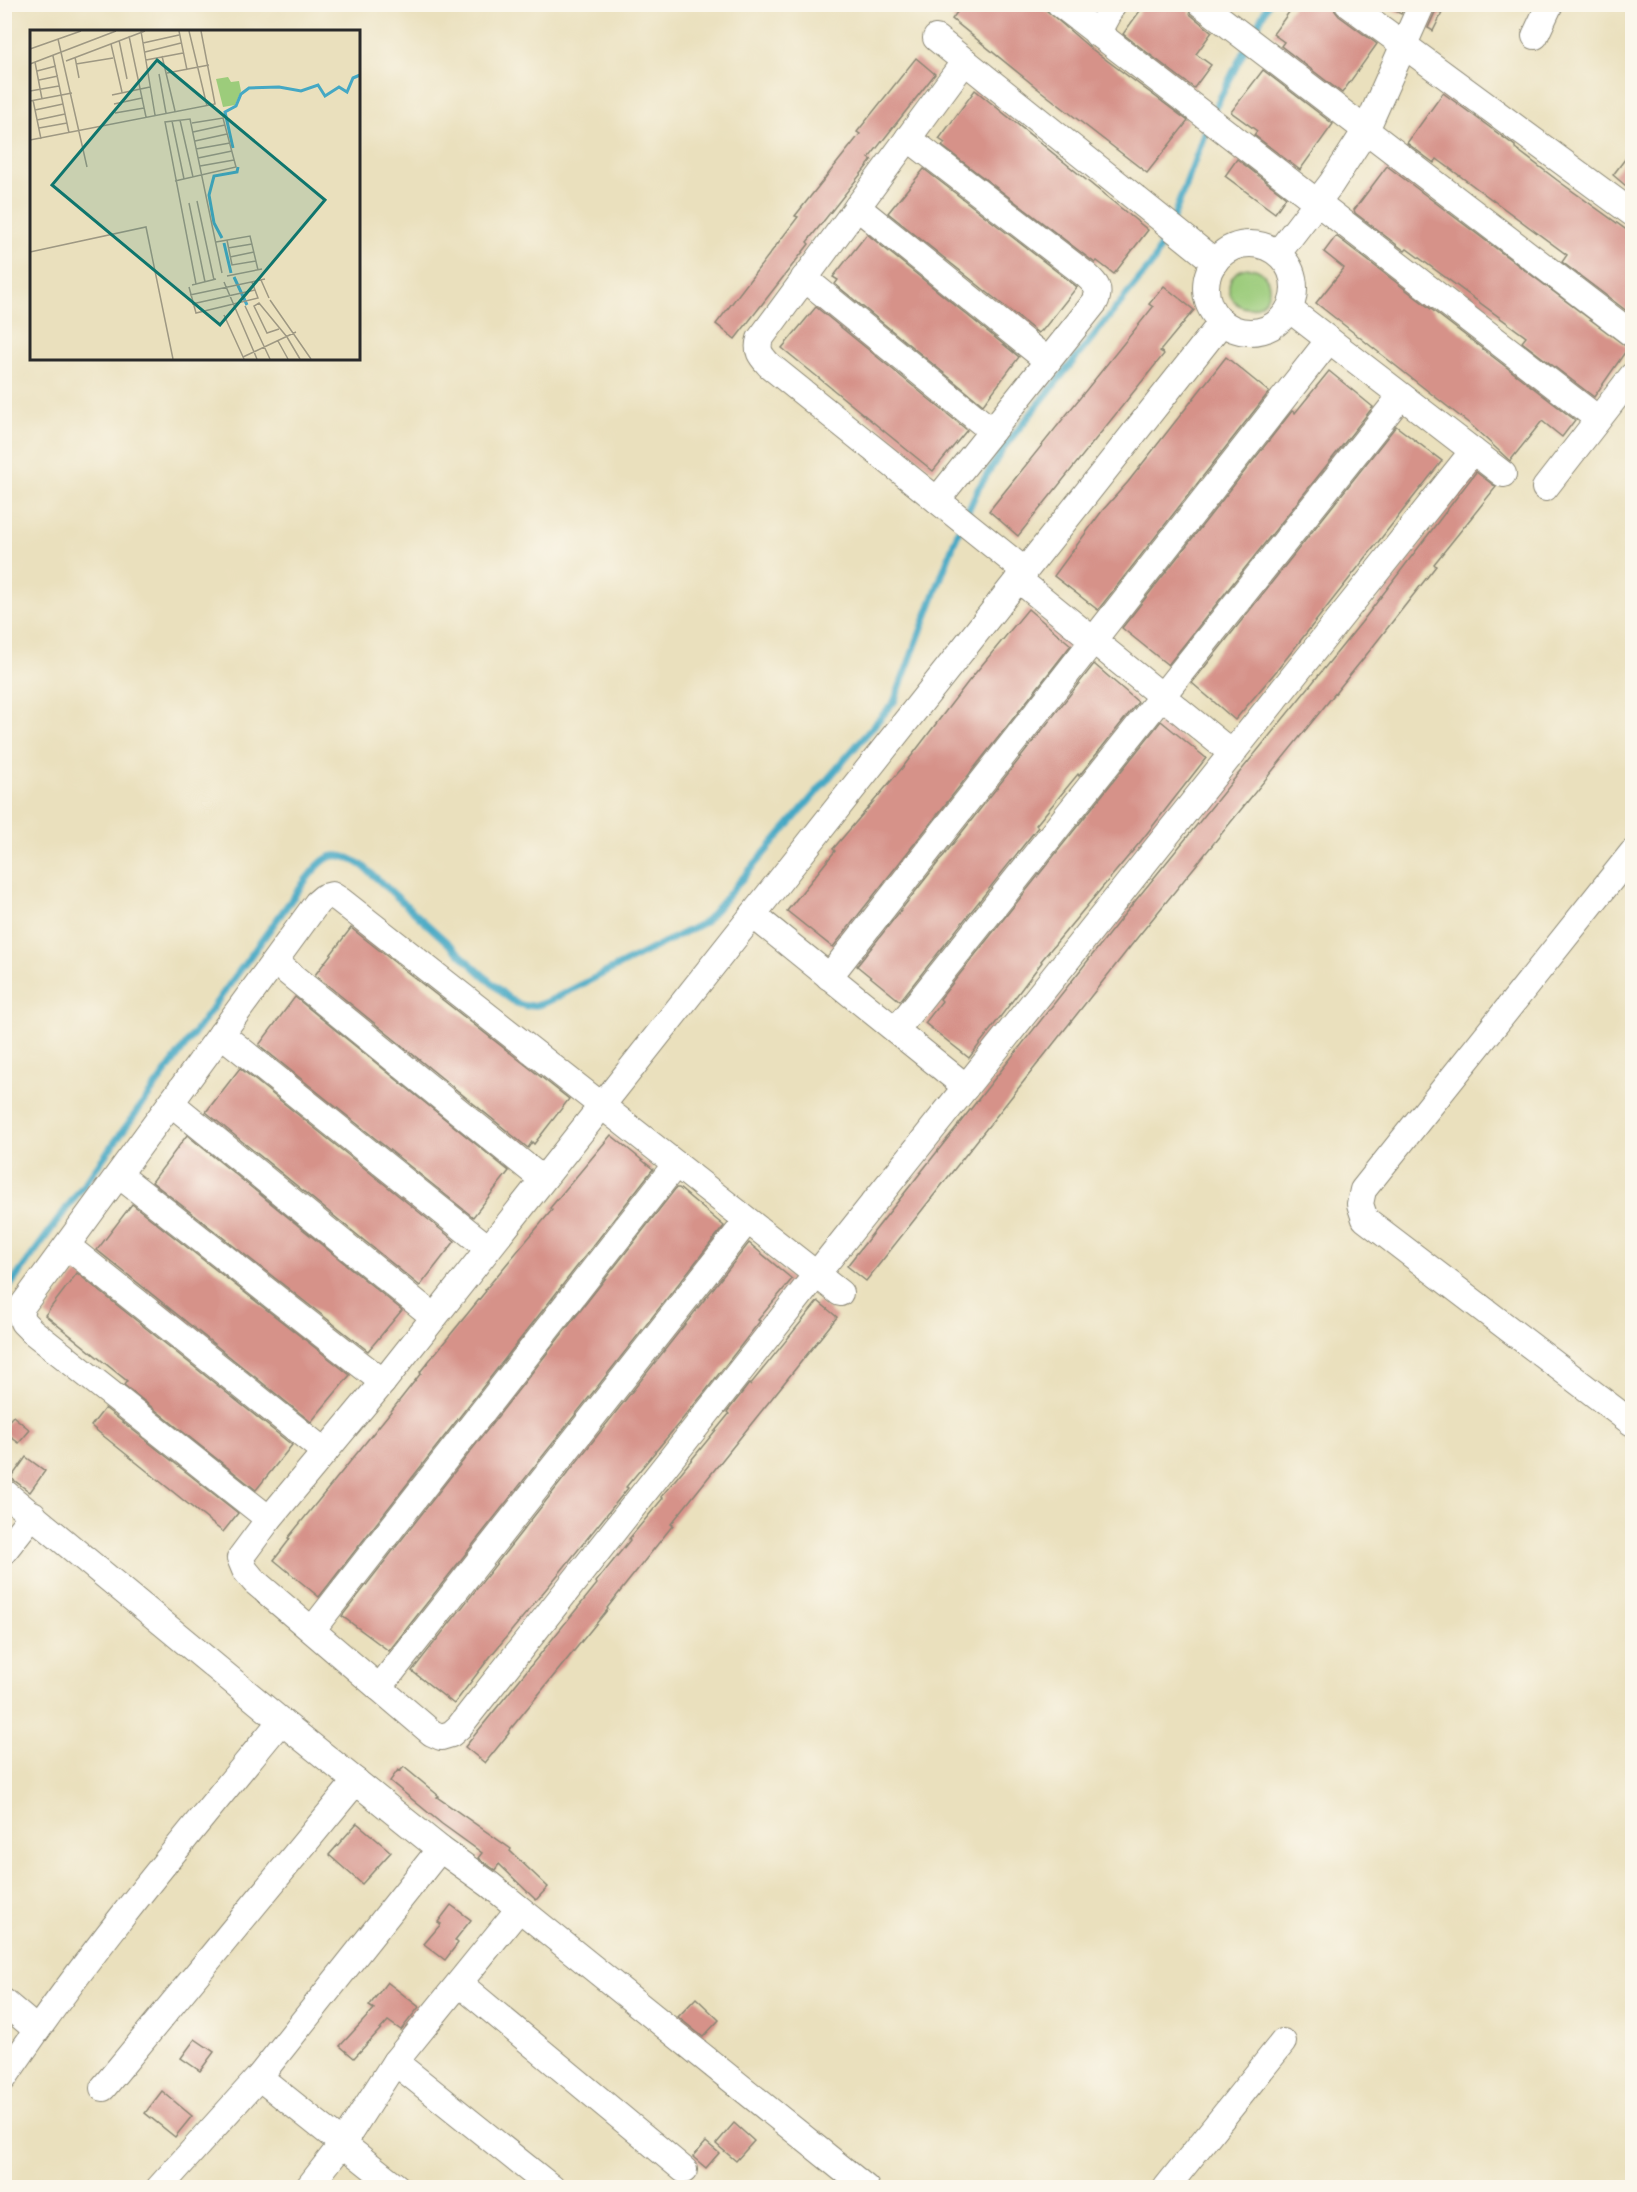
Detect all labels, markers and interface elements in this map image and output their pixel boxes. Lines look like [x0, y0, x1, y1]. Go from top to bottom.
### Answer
inset map [30, 30, 360, 360]

